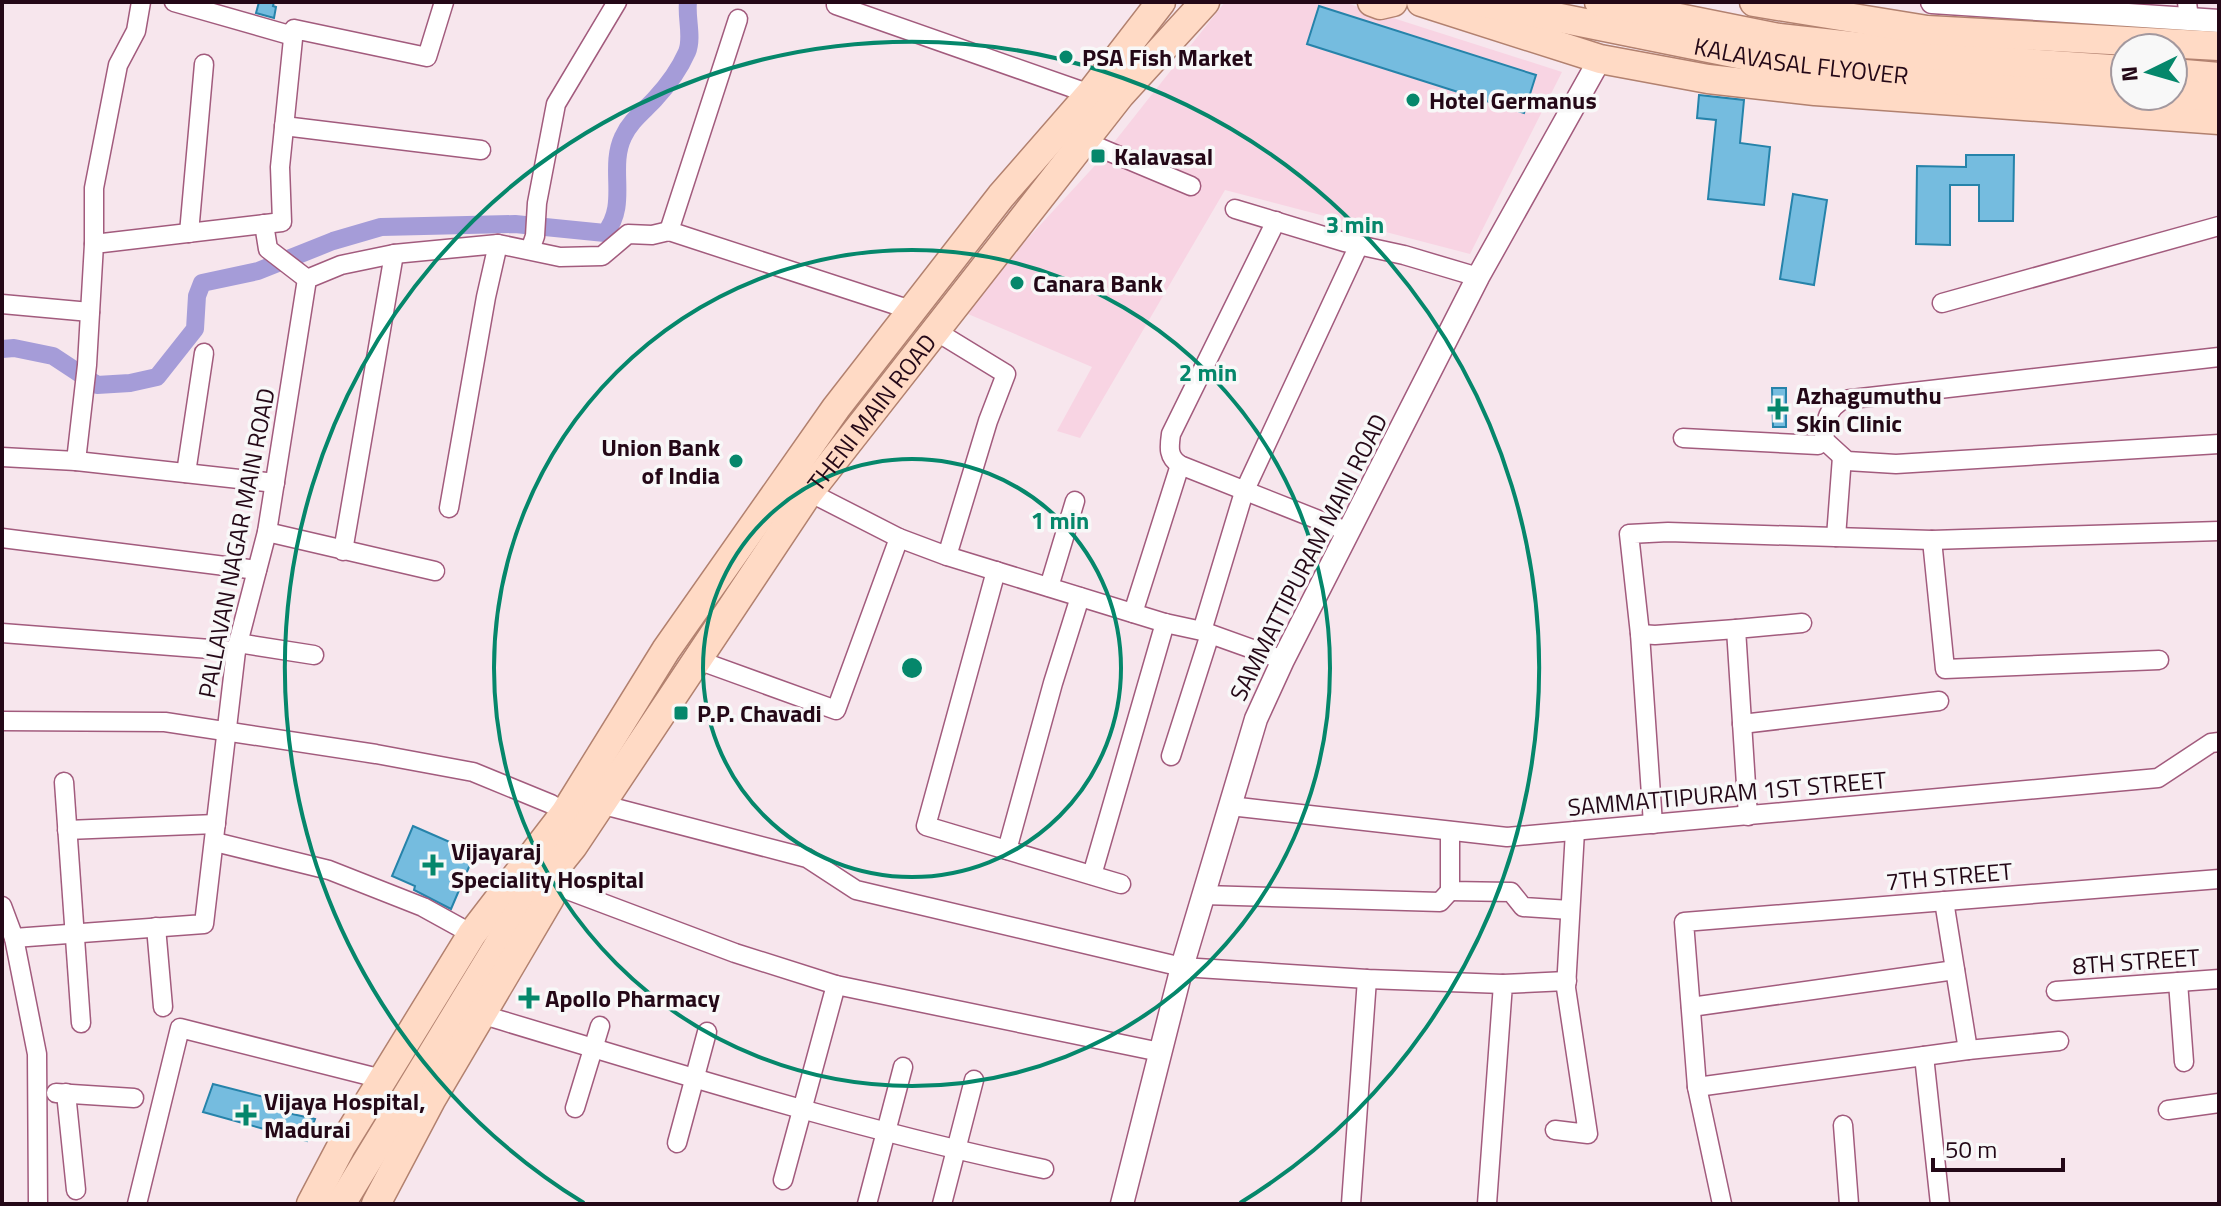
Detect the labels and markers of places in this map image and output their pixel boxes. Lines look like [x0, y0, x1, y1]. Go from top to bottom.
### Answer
place label: PSA Fish Market [1082, 39, 1253, 75]
marker: PSA Fish Market [1057, 48, 1075, 66]
place label: Hotel Germanus [1429, 82, 1597, 118]
marker: Hotel Germanus [1404, 91, 1422, 109]
place label: Kalavasal [1114, 138, 1213, 174]
marker: Kalavasal [1089, 147, 1107, 165]
place label: Canara Bank [1033, 265, 1163, 301]
marker: Canara Bank [1008, 274, 1026, 292]
place label: Azhagumuthu Skin Clinic [1796, 377, 1942, 441]
marker: Azhagumuthu Skin Clinic [1767, 398, 1789, 420]
place label: Union Bank of India [601, 429, 721, 493]
marker: Union Bank of India [727, 452, 745, 470]
centre of rings [898, 654, 926, 682]
place label: P.P. Chavadi [697, 695, 822, 731]
marker: P.P. Chavadi [672, 704, 690, 722]
place label: Vijayaraj Speciality Hospital [451, 833, 644, 897]
marker: Vijayaraj Speciality Hospital [422, 854, 444, 876]
place label: Apollo Pharmacy [545, 980, 720, 1016]
marker: Apollo Pharmacy [520, 989, 538, 1007]
place label: Vijaya Hospital, Madurai [264, 1083, 426, 1147]
marker: Vijaya Hospital, Madurai [235, 1104, 257, 1126]

